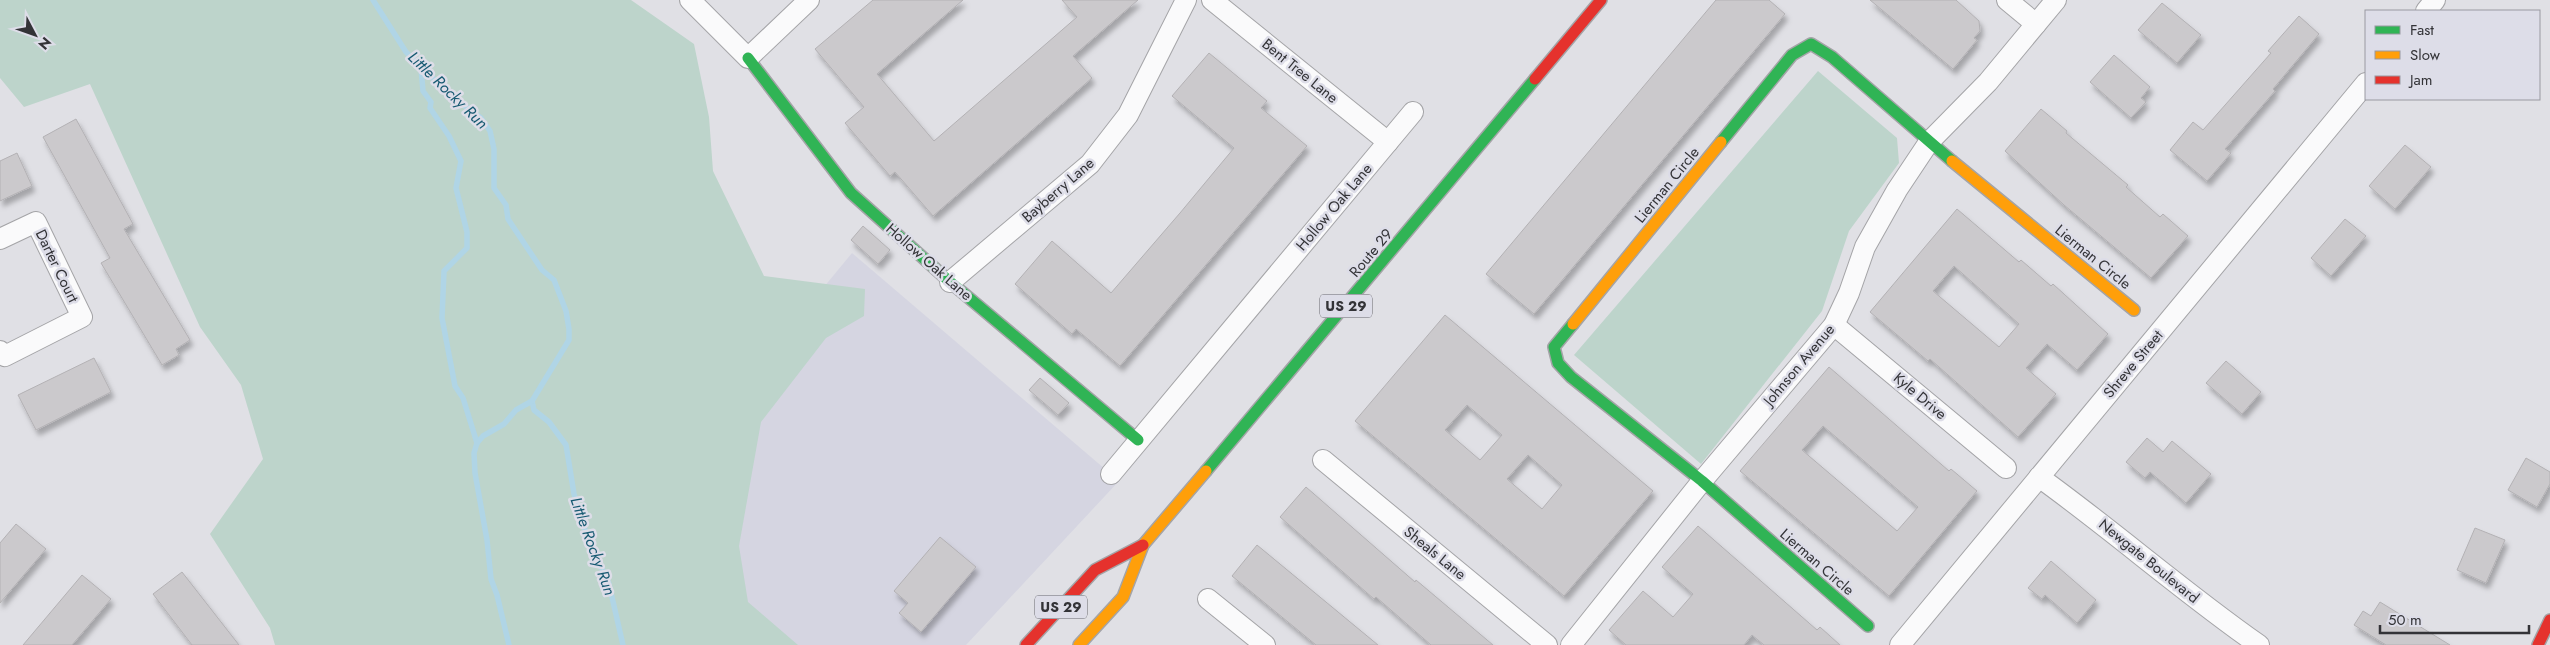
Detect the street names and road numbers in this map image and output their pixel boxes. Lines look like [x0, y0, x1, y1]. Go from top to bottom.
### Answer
street label: Bent Tree Lane [1257, 33, 1343, 109]
street label: Lierman Circle [1629, 142, 1705, 228]
street label: Bayberry Lane [1017, 152, 1099, 228]
street label: Hollow Oak Lane [1291, 158, 1377, 256]
street label: Hollow Oak Lane [881, 218, 977, 306]
street label: Lierman Circle [2050, 219, 2136, 295]
street label: Route 29 [1344, 224, 1398, 282]
street label: Darter Court [30, 226, 84, 307]
road number: US 29 [1320, 294, 1372, 318]
street label: Johnson Avenue [1757, 319, 1840, 412]
street label: Shreve Street [2098, 325, 2168, 403]
street label: Kyle Drive [1889, 367, 1952, 425]
street label: Newgate Boulevard [2094, 514, 2204, 608]
street label: Sheals Lane [1399, 521, 1471, 585]
street label: Lierman Circle [1775, 523, 1859, 601]
road number: US 29 [1035, 596, 1087, 618]

